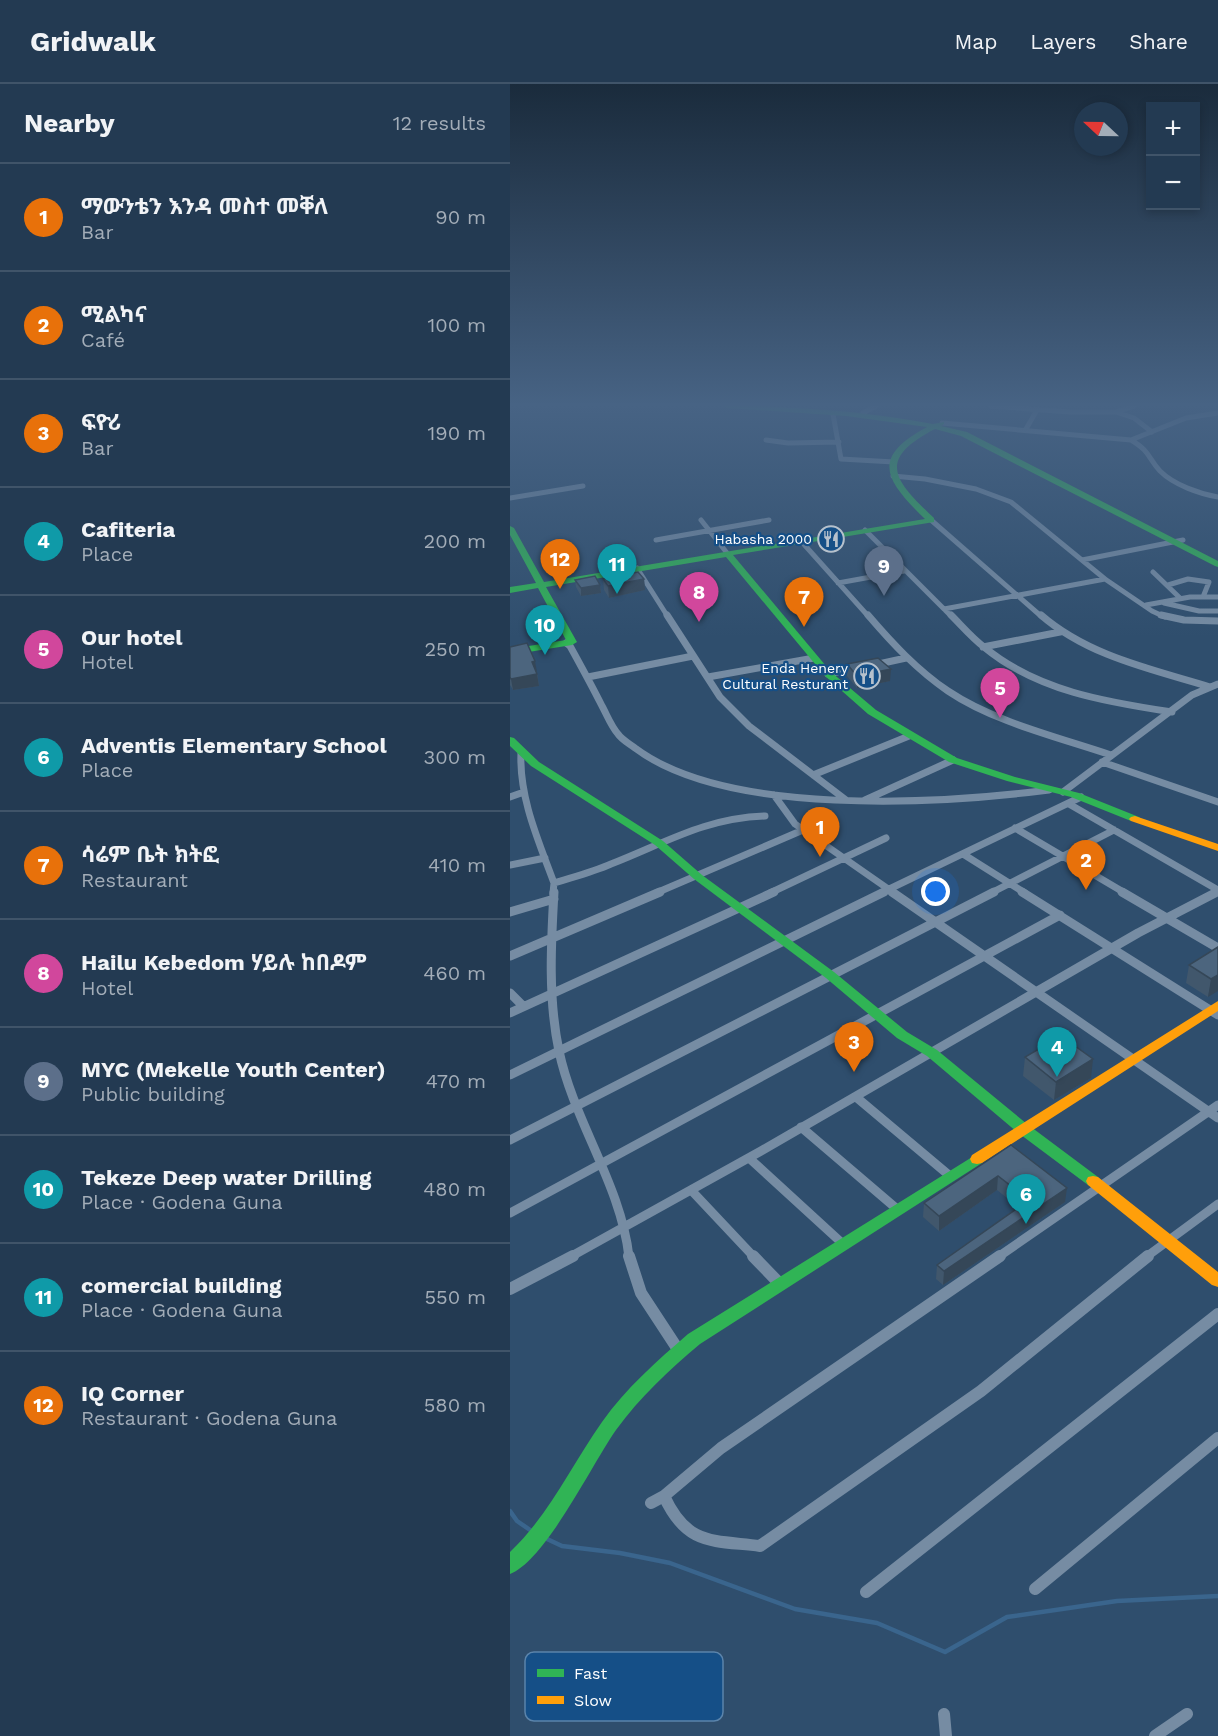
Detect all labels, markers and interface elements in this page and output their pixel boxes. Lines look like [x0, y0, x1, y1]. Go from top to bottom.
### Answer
text: Gridwalk [30, 25, 156, 58]
text: Map [954, 29, 997, 54]
text: Layers [1030, 29, 1096, 54]
text: Share [1129, 29, 1188, 54]
north arrow [1074, 102, 1128, 156]
map controls [1146, 102, 1200, 210]
button: + [1146, 102, 1200, 156]
text: Nearby [24, 108, 115, 138]
text: 12 results [393, 111, 486, 135]
button: − [1146, 156, 1200, 210]
text: ማውንቴን እንዳ መስተ መቐለ [81, 194, 329, 219]
text: 1 [39, 205, 48, 229]
text: 90 m [435, 205, 486, 229]
text: Bar [81, 220, 114, 244]
text: ሚልካና [81, 302, 147, 327]
text: 2 [38, 313, 49, 337]
text: 100 m [427, 313, 486, 337]
text: Café [81, 328, 125, 352]
text: ፍዮሪ [81, 410, 121, 435]
text: 3 [38, 421, 49, 445]
text: 190 m [428, 421, 486, 445]
text: Bar [81, 436, 114, 460]
text: Cafiteria [81, 517, 175, 542]
restaurant icon: Habasha 2000 [816, 524, 846, 554]
text: 4 [37, 529, 50, 553]
text: 200 m [424, 529, 486, 553]
place label: Habasha 2000 [714, 531, 812, 547]
pin: 12 [541, 540, 580, 589]
text: Place [81, 542, 133, 566]
pin: 11 [598, 544, 636, 594]
pin: 9 [864, 546, 904, 596]
pin: 8 [680, 572, 718, 622]
pin: 7 [784, 578, 824, 627]
pin: 10 [525, 606, 564, 655]
text: Our hotel [81, 625, 183, 650]
text: 5 [38, 637, 49, 661]
text: 250 m [424, 637, 486, 661]
text: Hotel [81, 650, 133, 674]
place label: Enda Henery Cultural Resturant [722, 660, 849, 692]
restaurant icon: Enda Henery Cultural Resturant [852, 661, 882, 691]
pin: 5 [980, 668, 1020, 718]
text: Adventis Elementary School [81, 733, 387, 758]
text: 6 [37, 745, 50, 769]
text: 300 m [424, 745, 486, 769]
text: Place [81, 758, 133, 782]
pin: 1 [800, 808, 840, 857]
pin: 2 [1066, 840, 1106, 890]
text: ሳሬም ቤት ክትፎ [81, 842, 219, 867]
text: 7 [37, 853, 50, 877]
text: 410 m [428, 853, 486, 877]
text: Restaurant [81, 868, 188, 892]
your location [921, 877, 950, 906]
text: Hailu Kebedom ሃይሉ ከበዶም [81, 950, 367, 975]
text: 8 [37, 961, 50, 985]
text: 460 m [423, 961, 486, 985]
text: Hotel [81, 976, 133, 1000]
pin: 3 [834, 1022, 874, 1072]
pin: 4 [1038, 1028, 1076, 1077]
text: MYC (Mekelle Youth Center) [81, 1057, 386, 1082]
text: 9 [37, 1069, 50, 1093]
text: 470 m [426, 1069, 486, 1093]
text: Public building [81, 1082, 225, 1106]
text: Tekeze Deep water Drilling [81, 1165, 371, 1190]
pin: 6 [1006, 1174, 1046, 1224]
text: 10 [33, 1177, 54, 1201]
text: 480 m [423, 1177, 486, 1201]
text: Place · Godena Guna [81, 1190, 283, 1214]
text: comercial building [81, 1273, 281, 1298]
text: 11 [35, 1285, 52, 1309]
text: 550 m [424, 1285, 486, 1309]
text: Place · Godena Guna [81, 1298, 283, 1322]
text: IQ Corner [81, 1381, 184, 1406]
text: 12 [33, 1393, 54, 1417]
text: 580 m [424, 1393, 486, 1417]
text: Restaurant · Godena Guna [81, 1406, 337, 1430]
legend [525, 1652, 723, 1721]
text: Fast [574, 1664, 607, 1683]
text: Slow [574, 1691, 612, 1710]

